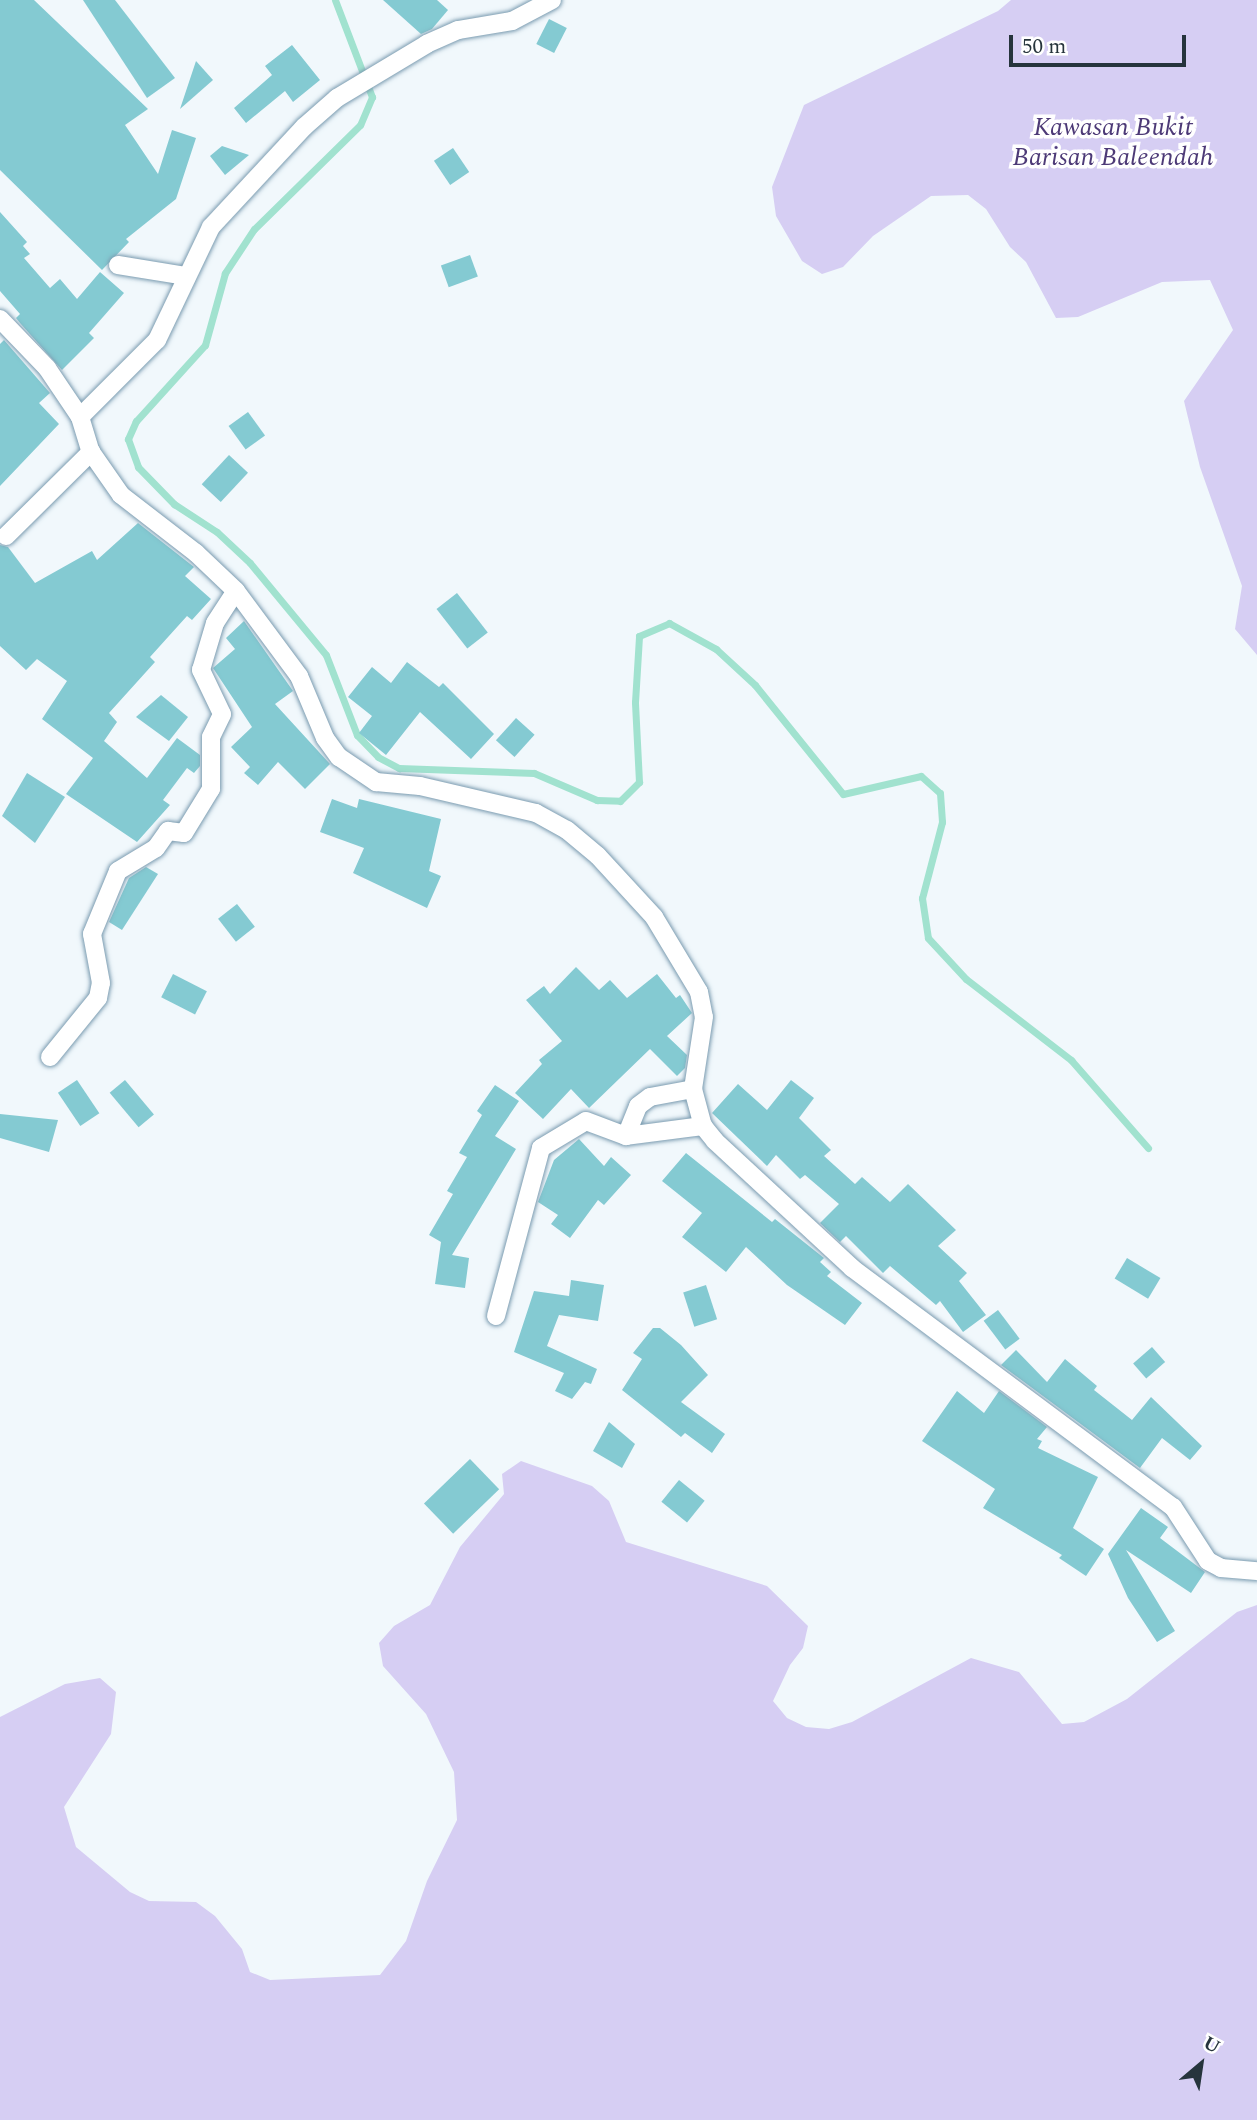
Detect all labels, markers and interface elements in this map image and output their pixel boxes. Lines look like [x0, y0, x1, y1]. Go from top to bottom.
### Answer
scale bar [1012, 21, 1189, 65]
text: 50 m [1022, 31, 1066, 63]
park label: Kawasan Bukit Barisan Baleendah [1013, 112, 1213, 174]
north arrow [1166, 2029, 1236, 2099]
text: U [1197, 2029, 1225, 2062]

